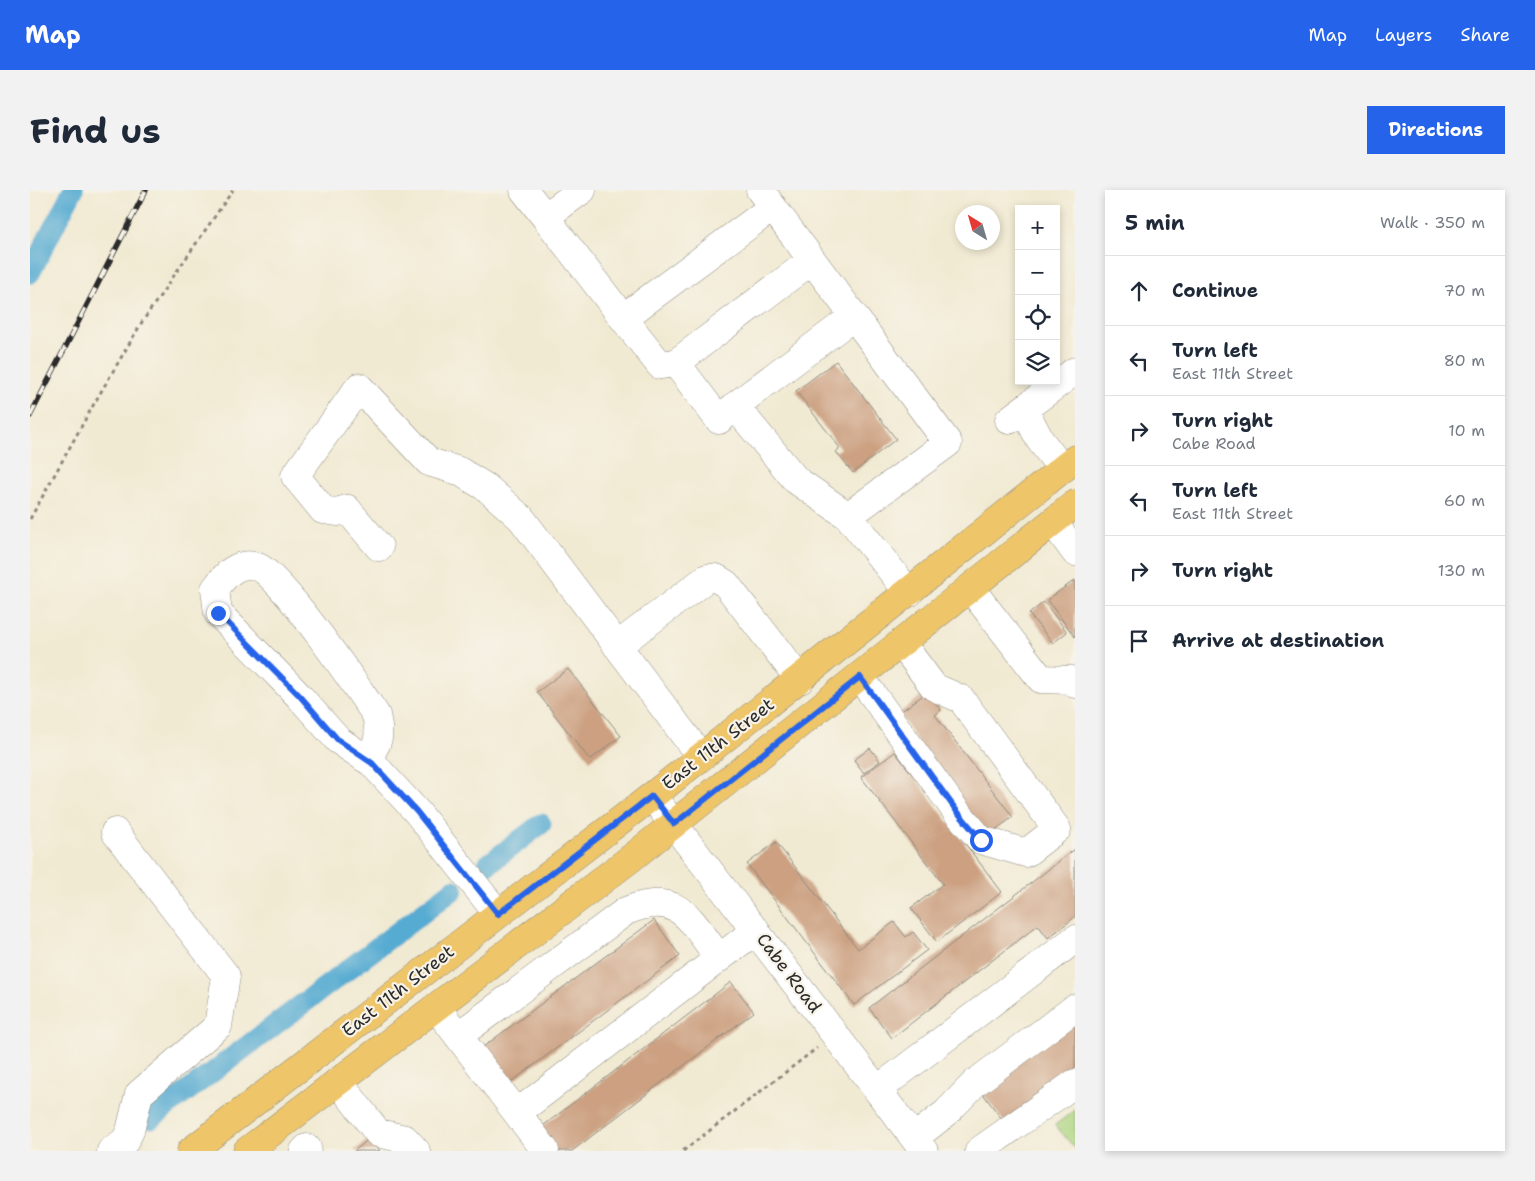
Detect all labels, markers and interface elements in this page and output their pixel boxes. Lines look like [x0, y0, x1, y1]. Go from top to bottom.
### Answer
text: Map [25, 19, 81, 51]
text: Map [1309, 23, 1347, 47]
text: Layers [1375, 23, 1432, 47]
text: Share [1460, 23, 1510, 47]
button: Directions [1367, 106, 1505, 154]
text: Find us [30, 107, 161, 154]
north arrow [955, 205, 1000, 250]
map controls [1015, 205, 1060, 385]
button: + [1015, 205, 1060, 250]
text: 5 min [1125, 209, 1185, 237]
text: Walk · 350 m [1380, 212, 1485, 233]
button: − [1015, 250, 1060, 295]
icon: ahead [1125, 277, 1153, 305]
text: Continue [1172, 278, 1258, 303]
text: 70 m [1444, 280, 1485, 301]
button: locate [1015, 295, 1060, 340]
text: Turn left [1172, 338, 1258, 363]
button: layers [1015, 340, 1060, 385]
icon: left [1125, 347, 1153, 375]
text: 80 m [1444, 350, 1485, 371]
text: East 11th Street [1172, 363, 1293, 384]
text: Turn right [1172, 408, 1273, 433]
icon: right [1125, 417, 1153, 445]
text: 10 m [1448, 420, 1485, 441]
text: Cabe Road [1172, 433, 1256, 454]
text: Turn left [1172, 478, 1258, 503]
icon: left [1125, 487, 1153, 515]
text: 60 m [1444, 490, 1485, 511]
text: East 11th Street [1172, 503, 1293, 524]
icon: right [1125, 557, 1153, 585]
text: Turn right [1172, 558, 1273, 583]
text: 130 m [1438, 560, 1485, 581]
route end [207, 602, 230, 625]
icon: arrive [1125, 627, 1153, 655]
text: Arrive at destination [1172, 628, 1384, 653]
street label: East 11th Street [657, 692, 779, 795]
route start [970, 829, 993, 852]
street label: Cabe Road [751, 928, 827, 1018]
street label: East 11th Street [337, 939, 459, 1042]

